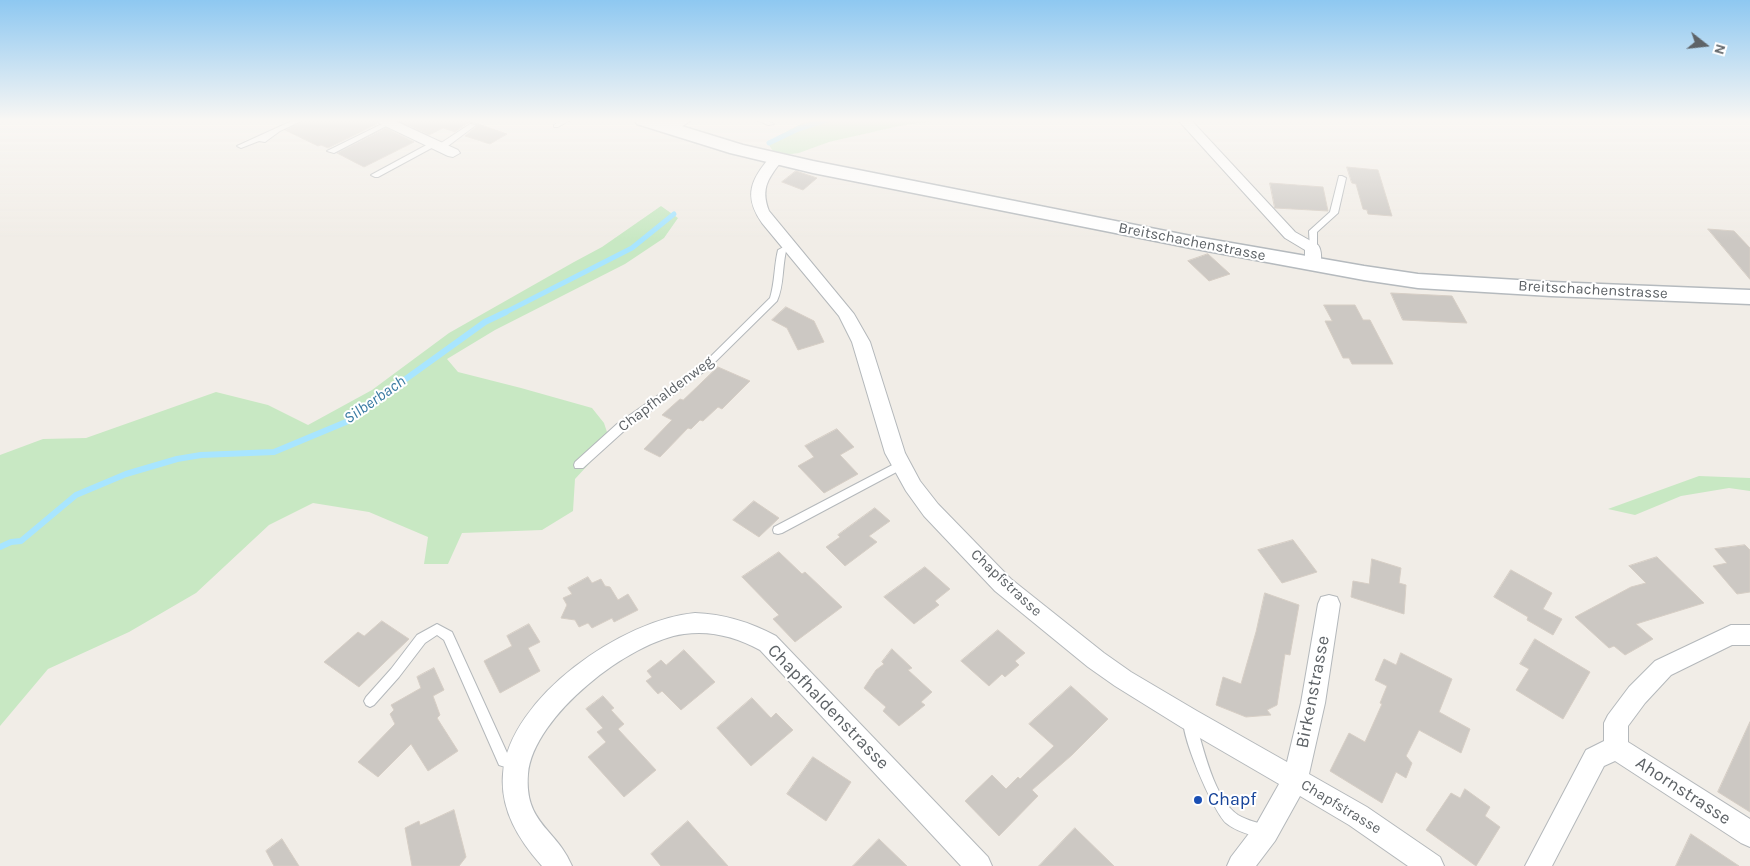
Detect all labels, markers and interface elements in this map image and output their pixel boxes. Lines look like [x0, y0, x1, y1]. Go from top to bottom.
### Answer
north arrow [1680, 20, 1730, 70]
text: N [1710, 42, 1729, 56]
street label: Breitschachenstrasse [1117, 219, 1267, 265]
street label: Breitschachenstrasse [1518, 277, 1668, 303]
street label: Chapfhaldenweg [615, 352, 717, 436]
water label: Silberbach [340, 372, 410, 428]
street label: Chapfstrasse [967, 545, 1045, 621]
street label: Birkenstrasse [1292, 634, 1334, 750]
street label: Chapfhaldenstrasse [763, 640, 893, 774]
street label: Ahornstrasse [1631, 752, 1735, 830]
street label: Chapfstrasse [1297, 776, 1385, 838]
place label: Chapf [1208, 789, 1256, 811]
marker: Chapf [1192, 794, 1204, 806]

